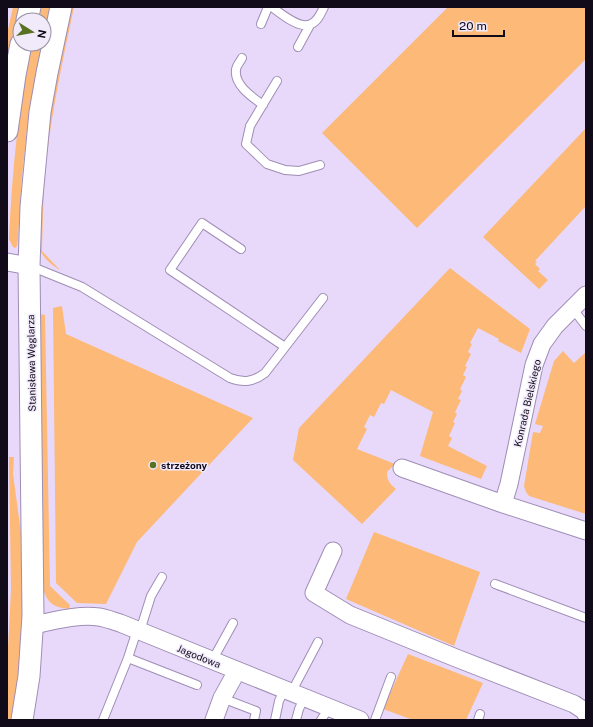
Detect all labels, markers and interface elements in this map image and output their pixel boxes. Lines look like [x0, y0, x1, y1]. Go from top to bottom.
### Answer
north arrow [12, 12, 52, 52]
scale bar [453, 12, 504, 38]
text: 20 m [459, 19, 487, 33]
text: N [35, 29, 49, 39]
street label: Stanisława Węglarza [24, 314, 38, 412]
street label: Konrada Bielskiego [511, 358, 543, 448]
place label: strzeżony [161, 459, 207, 471]
marker: strzeżony [148, 460, 158, 470]
street label: Jagodowa [175, 642, 223, 670]

